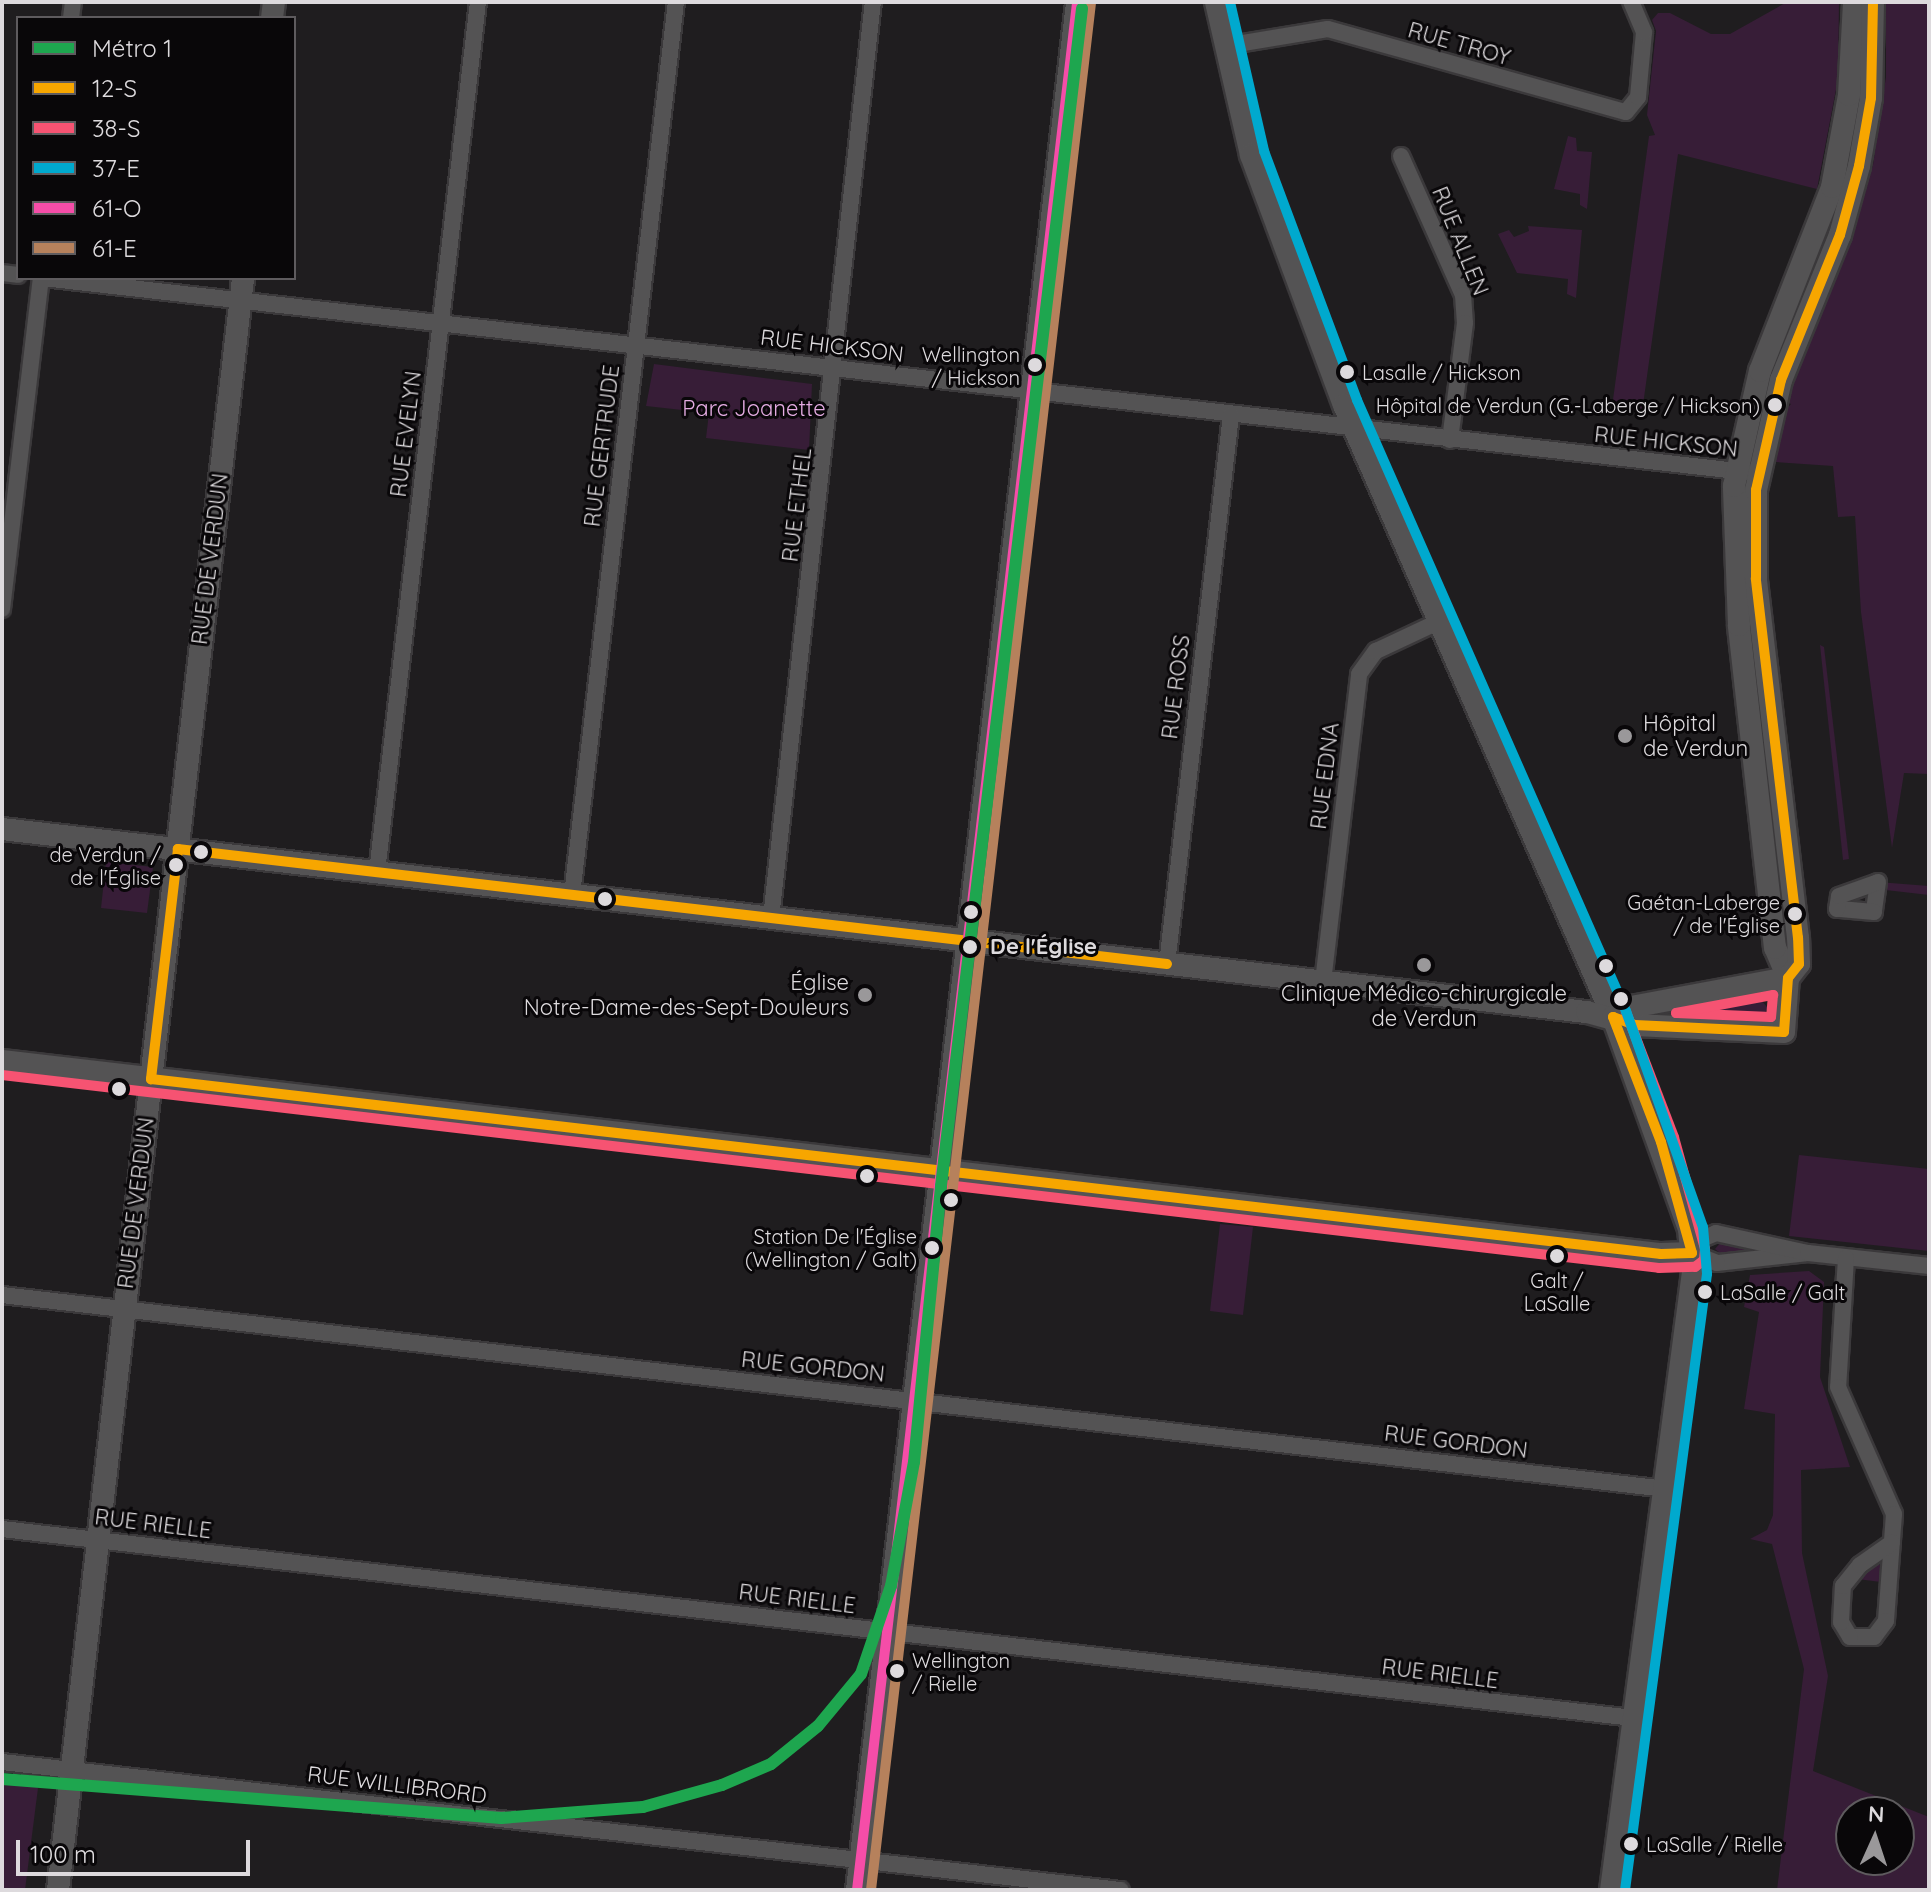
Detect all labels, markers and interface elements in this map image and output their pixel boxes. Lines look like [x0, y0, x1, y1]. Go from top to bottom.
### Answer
legend [16, 16, 296, 280]
street label: RUE TROY [1405, 17, 1513, 71]
text: Métro 1 [92, 33, 172, 63]
text: 12-S [92, 73, 137, 103]
text: 38-S [92, 113, 140, 143]
text: 37-E [92, 153, 140, 183]
street label: RUE ALLEN [1426, 183, 1494, 299]
text: 61-O [92, 193, 141, 223]
text: 61-E [92, 233, 137, 263]
street label: RUE HICKSON [759, 324, 905, 368]
place label: Wellington / Hickson [922, 342, 1020, 389]
marker: Wellington / Hickson [1027, 357, 1043, 373]
place label: Lasalle / Hickson [1362, 360, 1521, 384]
street label: RUE GERTRUDE [579, 364, 625, 528]
marker: Lasalle / Hickson [1339, 364, 1355, 380]
street label: RUE EVELYN [385, 369, 427, 499]
place label: Hôpital de Verdun (G.-Laberge / Hickson) [1376, 393, 1760, 417]
park label: Parc Joanette [682, 396, 826, 422]
marker: Hôpital de Verdun (G.-Laberge / Hickson) [1767, 397, 1783, 413]
street label: RUE HICKSON [1593, 421, 1739, 463]
street label: RUE ETHEL [777, 446, 817, 564]
street label: RUE DE VERDUN [186, 472, 234, 646]
street label: RUE ROSS [1157, 633, 1195, 741]
place label: Hôpital de Verdun [1643, 710, 1748, 762]
street label: RUE EDNA [1305, 721, 1345, 831]
marker: Hôpital de Verdun [1614, 725, 1636, 747]
place label: de Verdun / de l'Église [49, 842, 161, 889]
unlabelled marker [193, 844, 209, 860]
marker: de Verdun / de l'Église [168, 857, 184, 873]
place label: Gaétan-Laberge / de l'Église [1627, 890, 1780, 937]
unlabelled marker [597, 891, 613, 907]
unlabelled marker [963, 904, 979, 920]
marker: Gaétan-Laberge / de l'Église [1787, 906, 1803, 922]
marker: De l'Église [957, 934, 983, 960]
place label: De l'Église [990, 934, 1097, 960]
marker: Clinique Médico-chirurgicale de Verdun [1413, 954, 1435, 976]
unlabelled marker [1598, 958, 1614, 974]
place label: Église Notre-Dame-des-Sept-Douleurs [524, 969, 849, 1020]
place label: Clinique Médico-chirurgicale de Verdun [1281, 980, 1567, 1032]
marker: Église Notre-Dame-des-Sept-Douleurs [856, 986, 874, 1004]
unlabelled marker [1613, 991, 1629, 1007]
unlabelled marker [111, 1081, 127, 1097]
street label: RUE DE VERDUN [112, 1116, 160, 1290]
unlabelled marker [859, 1168, 875, 1184]
unlabelled marker [943, 1192, 959, 1208]
place label: Station De l'Église (Wellington / Galt) [745, 1224, 917, 1271]
marker: Station De l'Église (Wellington / Galt) [924, 1240, 940, 1256]
marker: Galt / LaSalle [1549, 1248, 1565, 1264]
place label: Galt / LaSalle [1524, 1268, 1590, 1315]
place label: LaSalle / Galt [1720, 1280, 1845, 1304]
marker: LaSalle / Galt [1697, 1284, 1713, 1300]
street label: RUE GORDON [740, 1346, 886, 1388]
street label: RUE GORDON [1383, 1420, 1529, 1464]
street label: RUE RIELLE [93, 1504, 213, 1544]
street label: RUE RIELLE [737, 1579, 857, 1619]
place label: Wellington / Rielle [912, 1648, 1010, 1695]
street label: RUE RIELLE [1380, 1654, 1500, 1694]
marker: Wellington / Rielle [889, 1663, 905, 1679]
street label: RUE WILLIBRORD [306, 1761, 488, 1809]
north arrow [1835, 1796, 1915, 1876]
text: N [1867, 1800, 1885, 1828]
scale bar [20, 1824, 254, 1874]
place label: LaSalle / Rielle [1646, 1832, 1783, 1856]
marker: LaSalle / Rielle [1623, 1836, 1639, 1852]
text: 100 m [30, 1839, 96, 1869]

